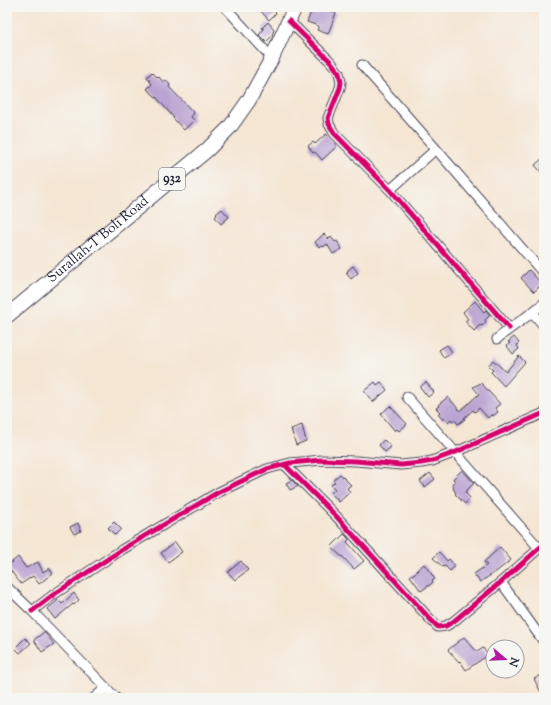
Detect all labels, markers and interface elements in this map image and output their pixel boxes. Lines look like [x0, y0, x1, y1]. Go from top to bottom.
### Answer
road number: 932 [159, 168, 185, 190]
street label: Surallah-T'Boli Road [44, 192, 154, 288]
north arrow [485, 639, 525, 679]
text: N [504, 654, 523, 669]

